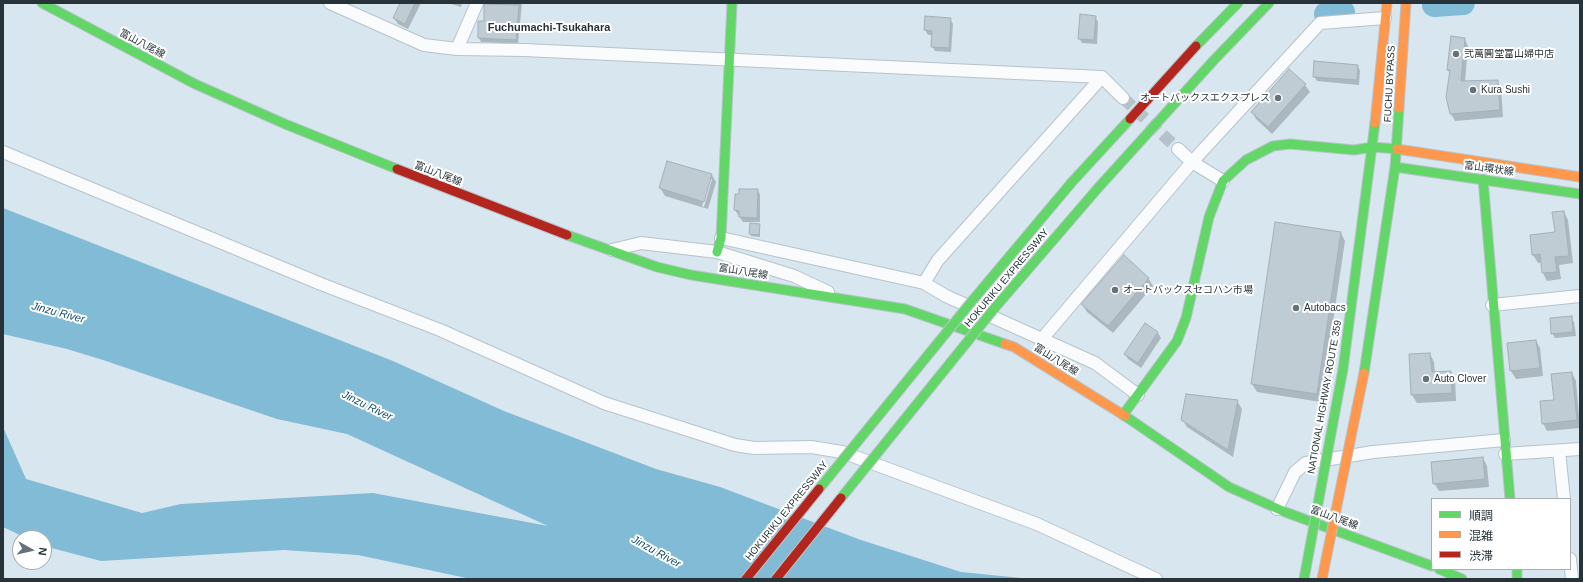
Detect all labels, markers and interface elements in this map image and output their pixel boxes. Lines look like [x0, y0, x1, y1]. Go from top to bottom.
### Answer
district label: Fuchumachi-Tsukahara [488, 21, 610, 35]
street label: 富山八尾線 [117, 27, 167, 61]
street label: FUCHU BYPASS [1382, 45, 1398, 123]
place label: 弐萬圓堂富山婦中店 [1464, 48, 1554, 60]
marker: 弐萬圓堂富山婦中店 [1451, 49, 1461, 59]
place label: Kura Sushi [1481, 84, 1530, 96]
marker: Kura Sushi [1468, 85, 1478, 95]
place label: オートバックスエクスプレス [1140, 92, 1270, 104]
marker: オートバックスエクスプレス [1273, 93, 1283, 103]
street label: 富山八尾線 [413, 159, 463, 189]
street label: 富山環状線 [1463, 160, 1515, 178]
street label: HOKURIKU EXPRESSWAY [962, 226, 1052, 330]
street label: 富山八尾線 [717, 262, 769, 282]
place label: オートバックスセコハン市場 [1123, 284, 1253, 296]
marker: オートバックスセコハン市場 [1110, 285, 1120, 295]
water label: Jinzu River [30, 300, 86, 326]
place label: Autobacs [1304, 302, 1346, 314]
marker: Autobacs [1291, 303, 1301, 313]
street label: NATIONAL HIGHWAY ROUTE 359 [1306, 319, 1344, 475]
street label: 富山八尾線 [1032, 342, 1080, 378]
place label: Auto Clover [1434, 373, 1486, 385]
marker: Auto Clover [1421, 374, 1431, 384]
water label: Jinzu River [340, 388, 394, 424]
street label: HOKURIKU EXPRESSWAY [743, 459, 831, 563]
legend [1431, 498, 1571, 570]
street label: 富山八尾線 [1308, 504, 1360, 532]
text: 順調 [1469, 509, 1493, 523]
text: 混雑 [1469, 529, 1493, 543]
north arrow [12, 530, 52, 570]
water label: Jinzu River [629, 533, 683, 571]
text: N [36, 547, 49, 556]
text: 渋滞 [1469, 549, 1493, 563]

